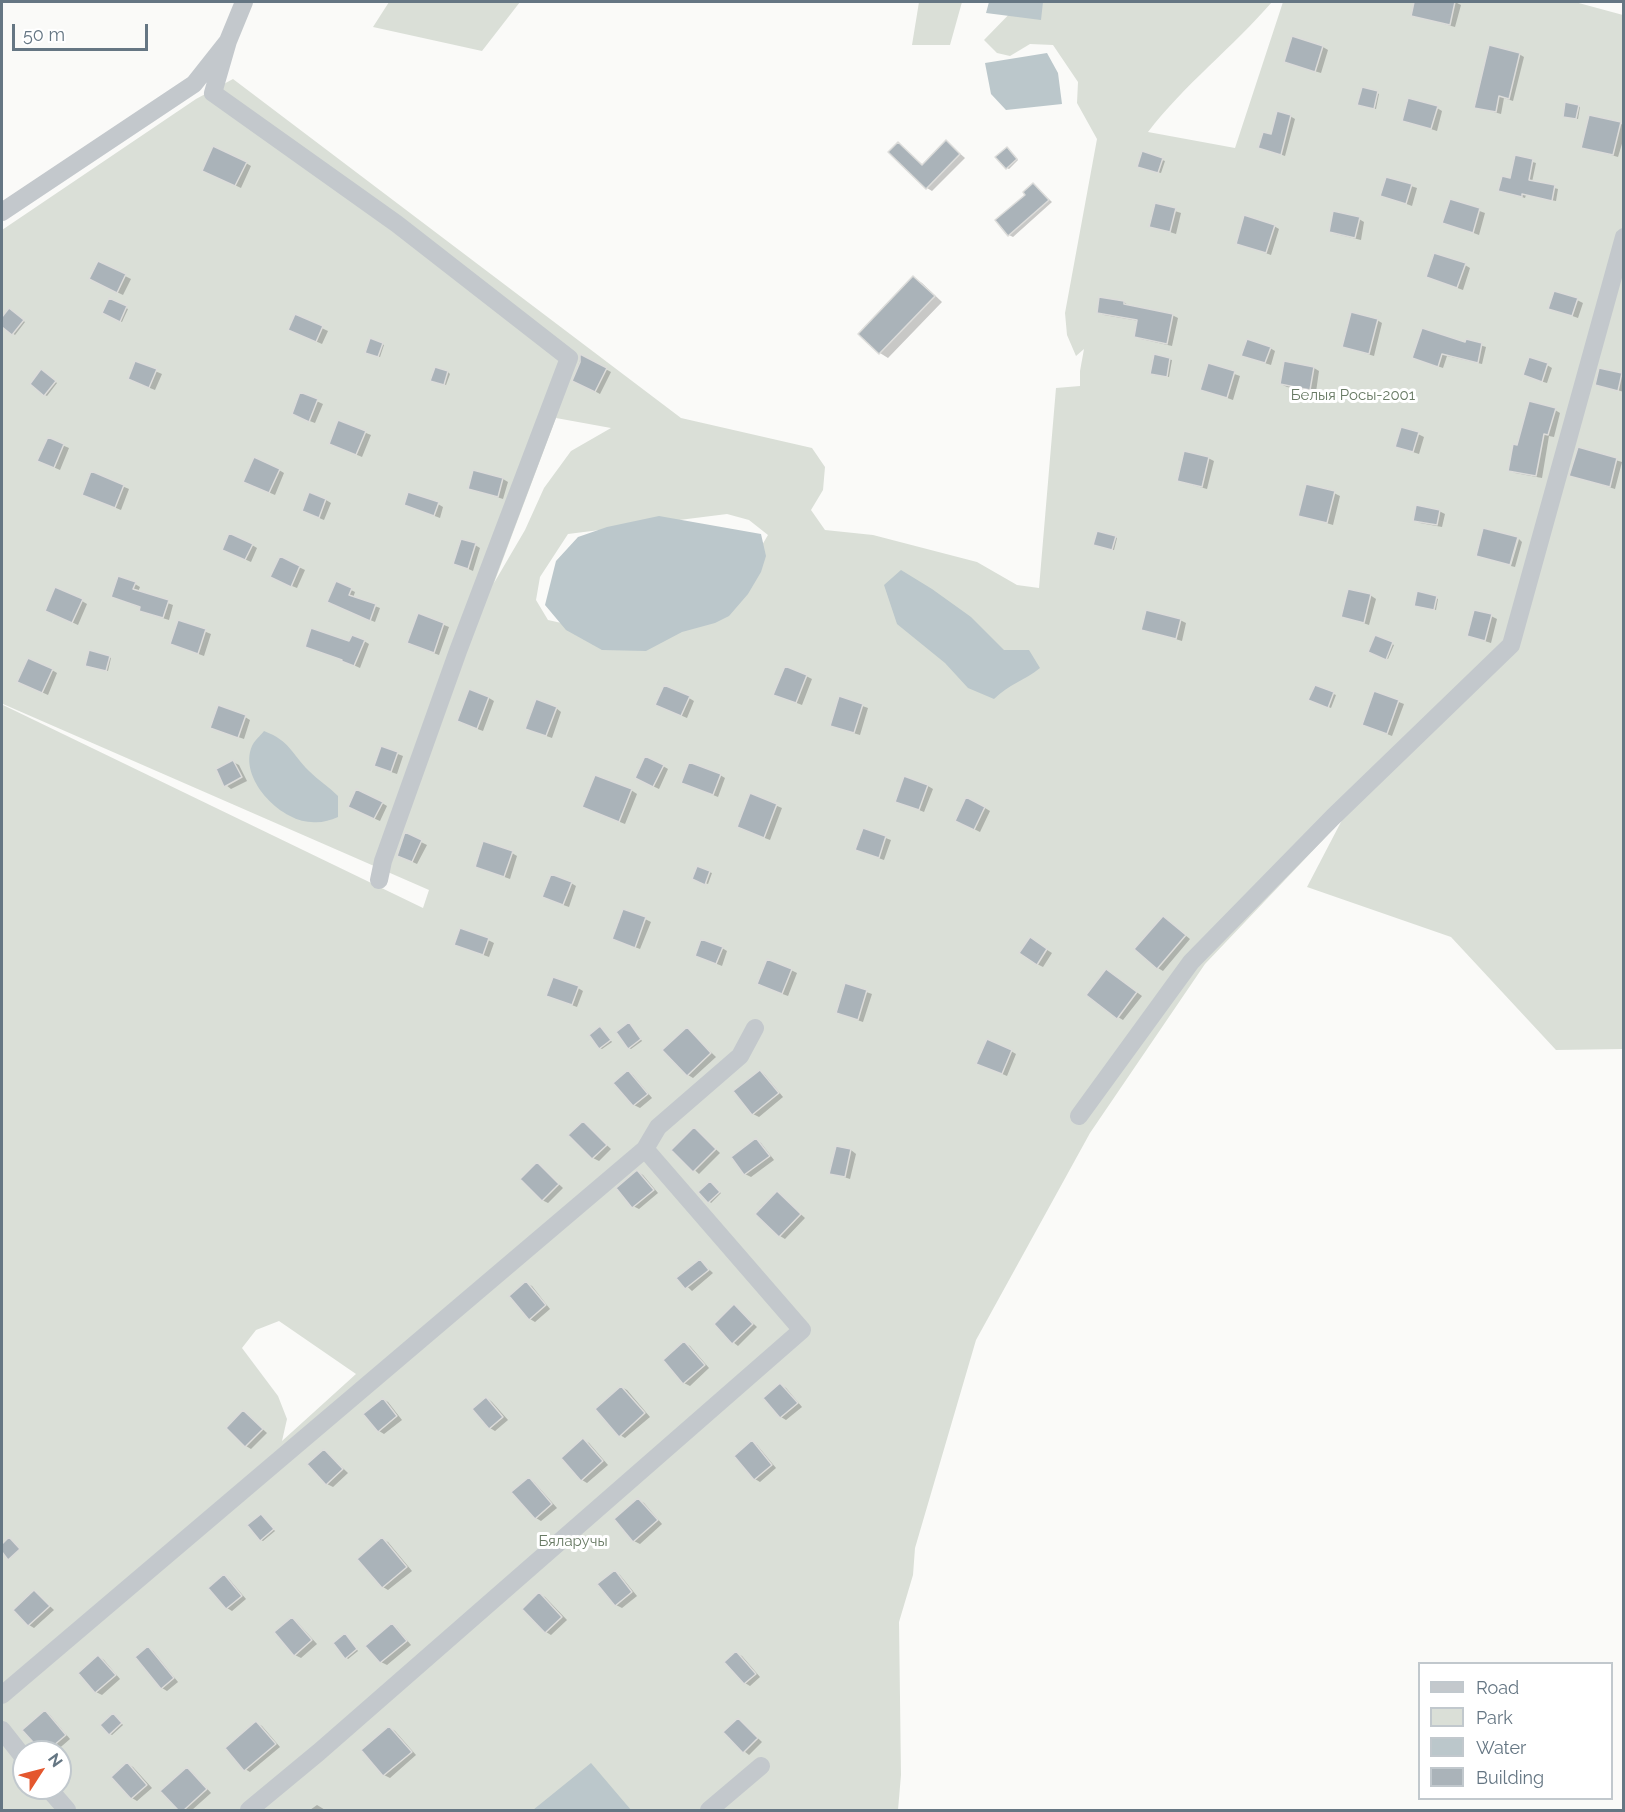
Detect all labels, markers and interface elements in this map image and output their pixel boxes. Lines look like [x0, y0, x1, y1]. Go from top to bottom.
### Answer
scale bar [15, 12, 152, 50]
text: 50 m [23, 24, 65, 45]
park label: Белыя Росы-2001 [1291, 386, 1415, 404]
park label: Бяларучы [538, 1532, 608, 1550]
legend [1418, 1662, 1613, 1800]
text: Road [1476, 1677, 1519, 1698]
text: Park [1476, 1707, 1513, 1728]
text: Water [1476, 1737, 1526, 1758]
north arrow [12, 1740, 72, 1800]
text: N [44, 1750, 67, 1771]
text: Building [1476, 1767, 1544, 1788]

